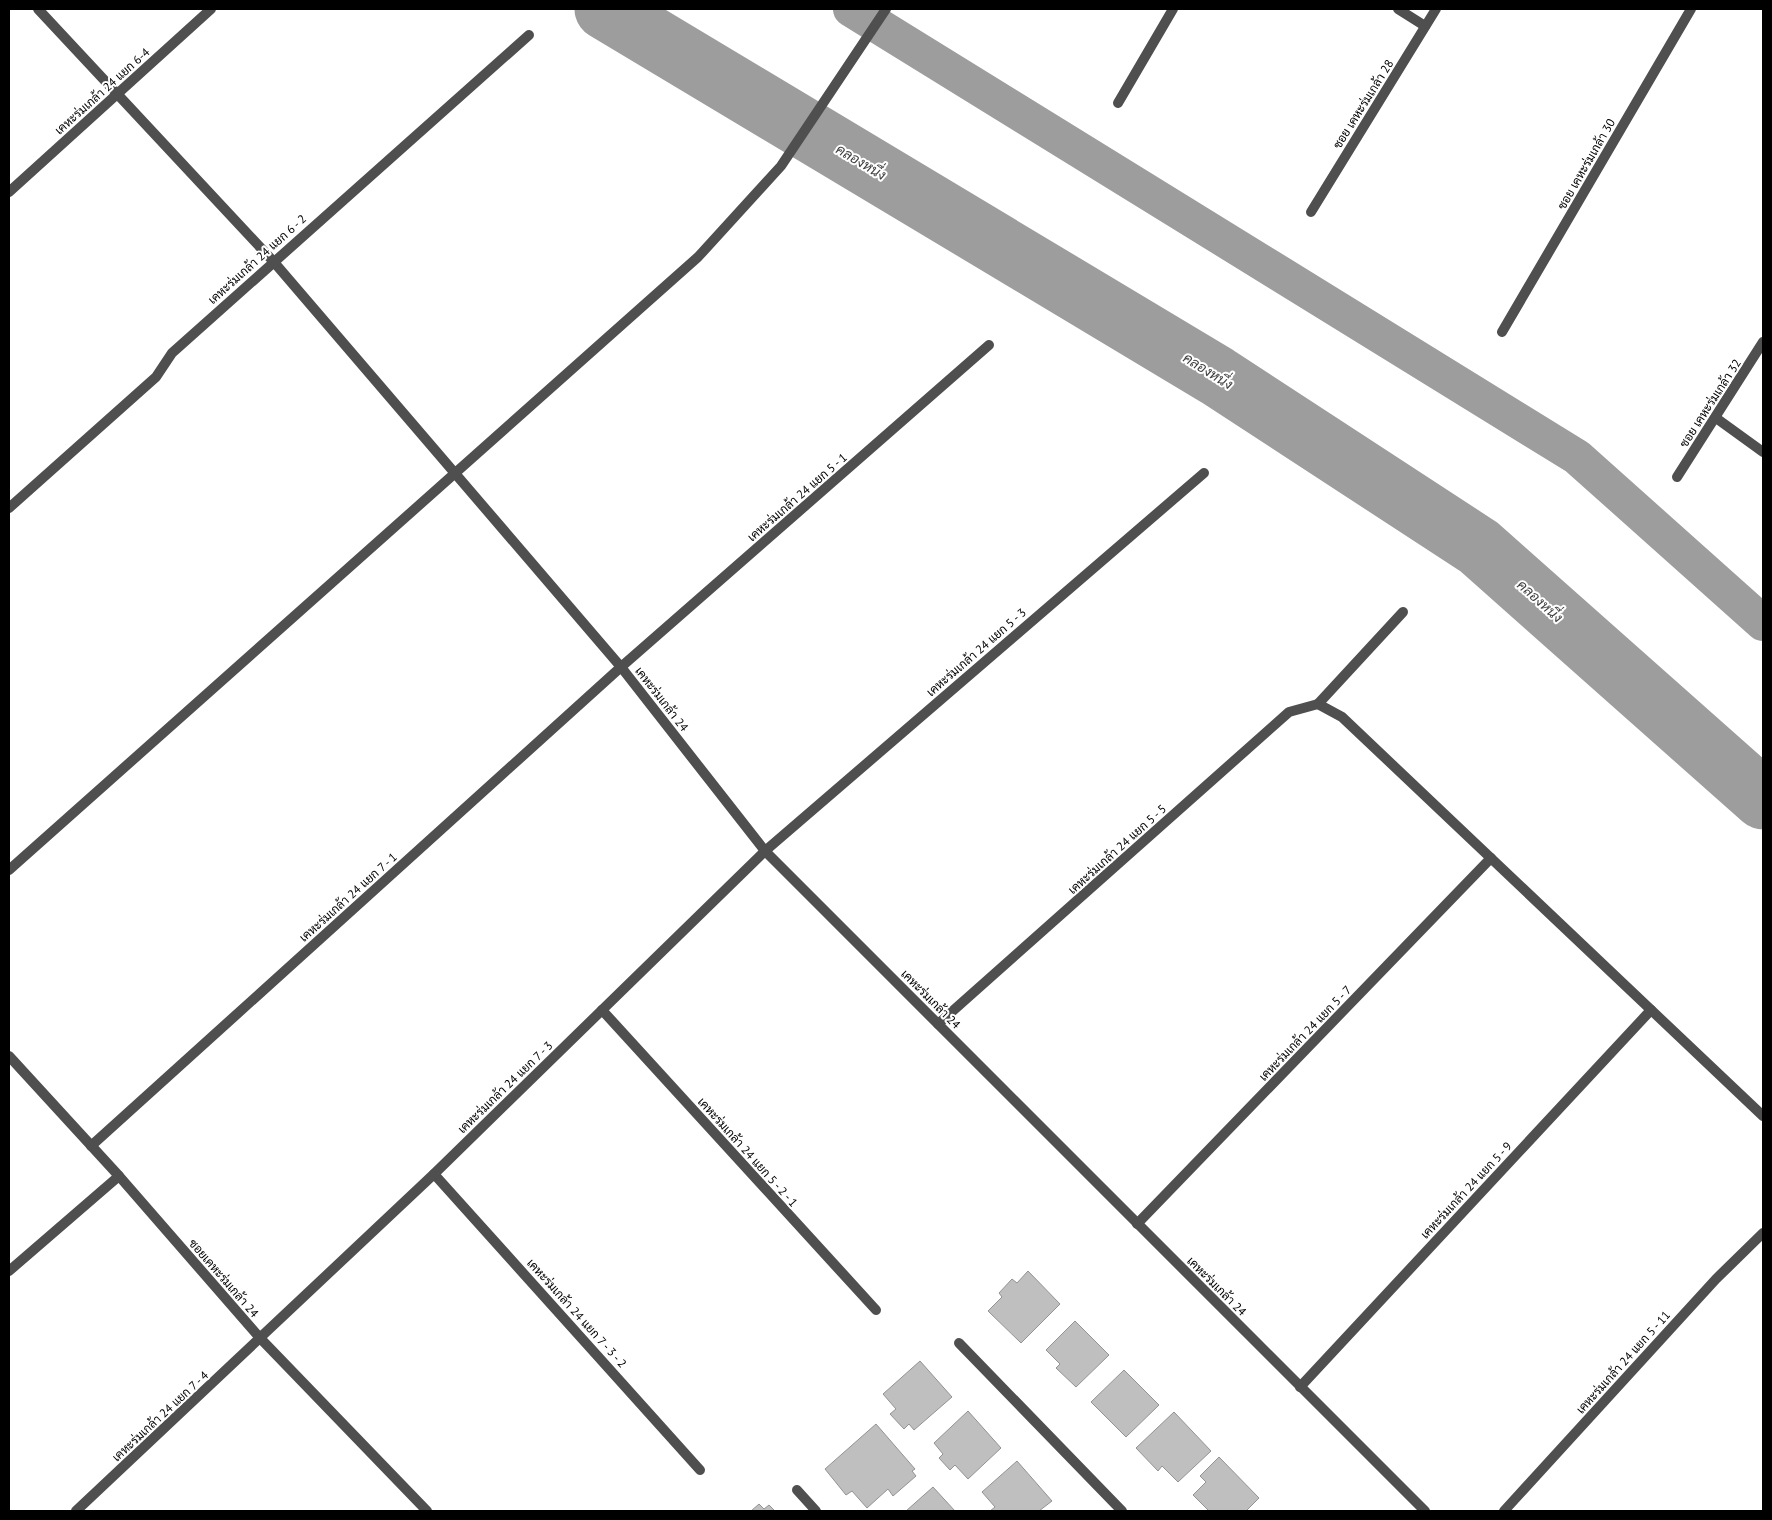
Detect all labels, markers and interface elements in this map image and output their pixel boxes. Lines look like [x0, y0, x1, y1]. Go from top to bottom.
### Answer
street label: เคหะร่มเกล้า 24 แยก 6-4 [51, 44, 153, 138]
street label: ซอย เคหะร่มเกล้า 28 [1330, 57, 1396, 151]
street label: ซอย เคหะร่มเกล้า 30 [1554, 116, 1618, 212]
water label: คลองหนึ่ง [833, 138, 891, 184]
street label: เคหะร่มเกล้า 24 แยก 6 - 2 [205, 211, 309, 307]
water label: คลองหนึ่ง [1180, 346, 1238, 393]
street label: ซอย เคหะร่มเกล้า 32 [1676, 356, 1744, 450]
street label: เคหะร่มเกล้า 24 แยก 5 - 1 [744, 450, 850, 544]
water label: คลองหนึ่ง [1513, 574, 1569, 626]
street label: เคหะร่มเกล้า 24 แยก 5 - 3 [923, 605, 1029, 699]
street label: เคหะร่มเกล้า 24 [632, 664, 692, 735]
street label: เคหะร่มเกล้า 24 แยก 5 - 5 [1065, 801, 1169, 897]
street label: เคหะร่มเกล้า 24 แยก 7 - 1 [296, 849, 400, 945]
street label: เคหะร่มเกล้า 24 [898, 966, 964, 1032]
street label: เคหะร่มเกล้า 24 แยก 5 - 7 [1256, 982, 1354, 1084]
street label: เคหะร่มเกล้า 24 แยก 7 - 3 [454, 1038, 556, 1136]
street label: เคหะร่มเกล้า 24 แยก 5 - 2 - 1 [695, 1094, 801, 1210]
street label: เคหะร่มเกล้า 24 แยก 5 - 9 [1417, 1138, 1515, 1242]
street label: ซอยเคหะร่มเกล้า 24 [186, 1236, 262, 1321]
street label: เคหะร่มเกล้า 24 [1184, 1253, 1250, 1319]
street label: เคหะร่มเกล้า 24 แยก 7 - 3 - 2 [524, 1255, 630, 1371]
street label: เคหะร่มเกล้า 24 แยก 5 - 11 [1573, 1307, 1673, 1417]
street label: เคหะร่มเกล้า 24 แยก 7 - 4 [109, 1367, 212, 1465]

